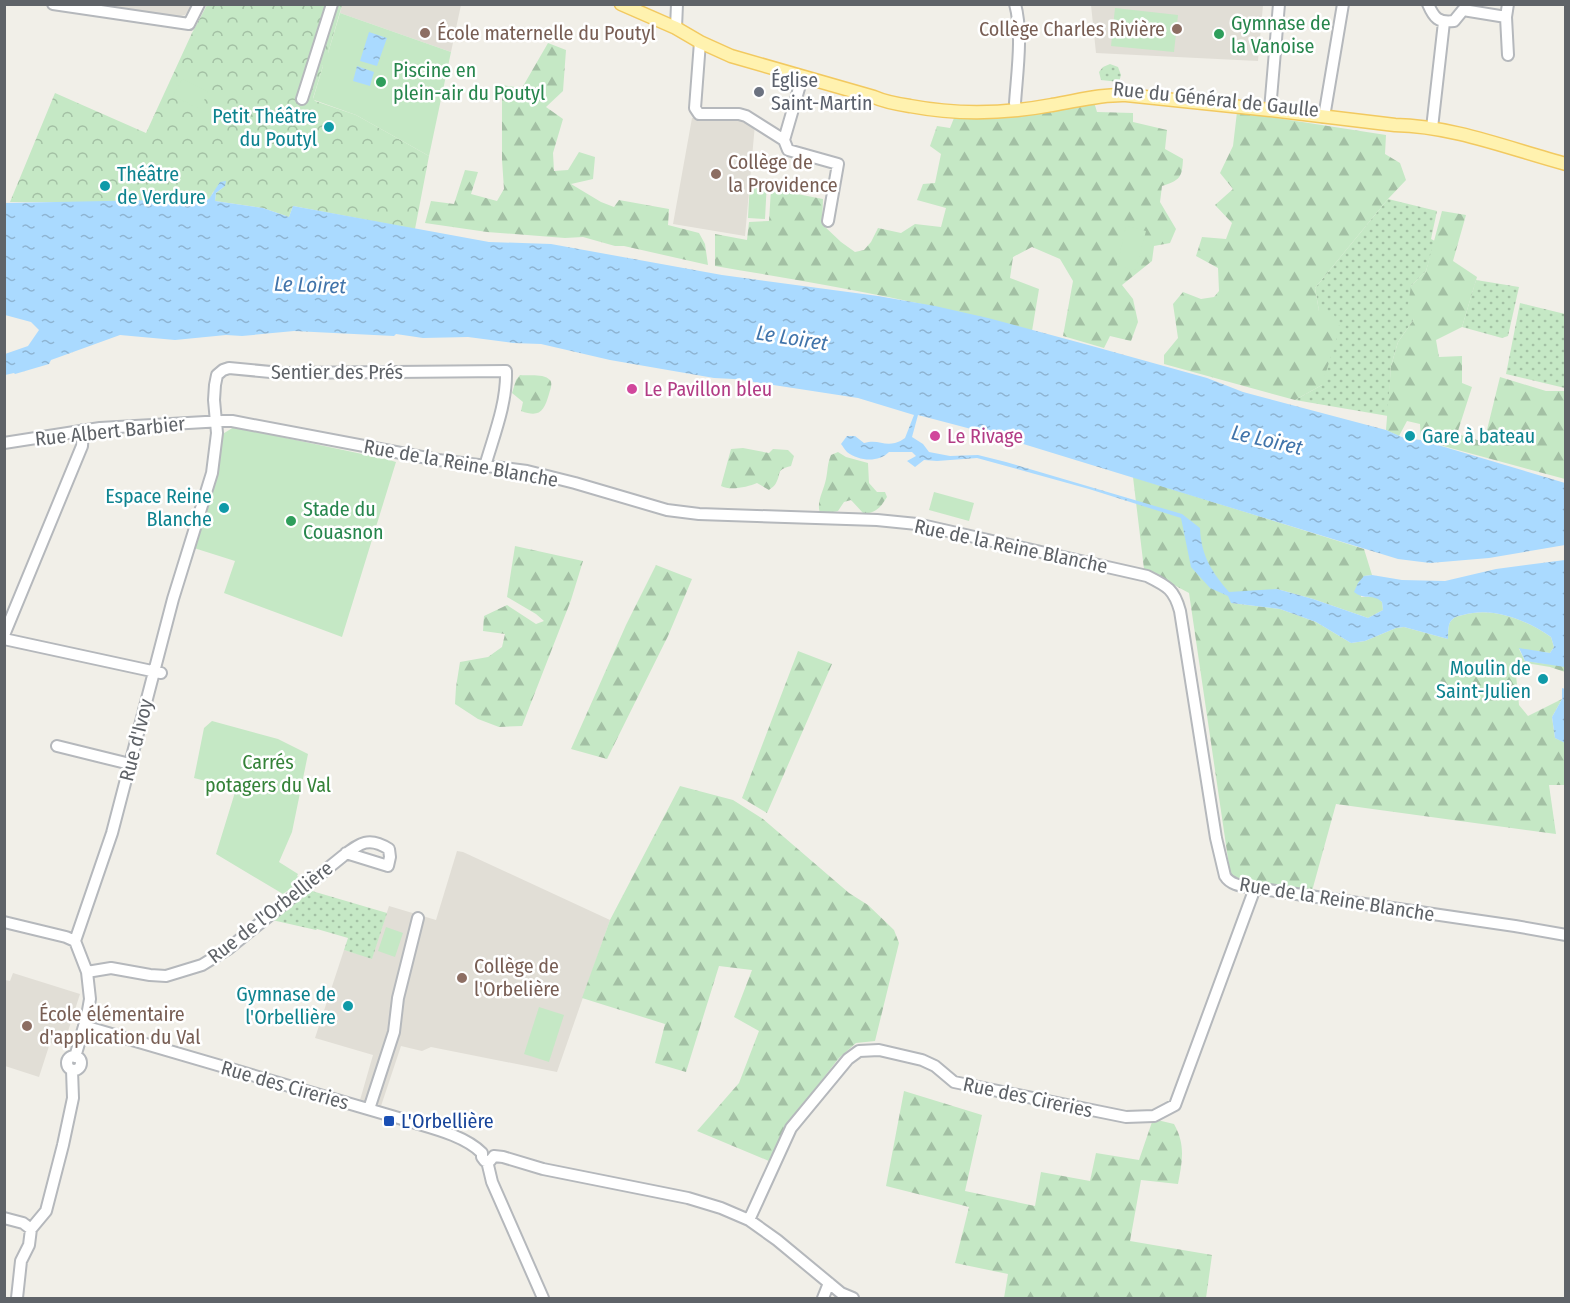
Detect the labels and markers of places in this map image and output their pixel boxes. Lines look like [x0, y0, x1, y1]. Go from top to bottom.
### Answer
place label: Gymnase de la Vanoise [1231, 11, 1331, 58]
place label: Collège Charles Rivière [979, 17, 1165, 41]
place label: École maternelle du Poutyl [437, 21, 656, 45]
marker: Collège Charles Rivière [1170, 22, 1184, 36]
marker: École maternelle du Poutyl [418, 26, 432, 40]
marker: Gymnase de la Vanoise [1212, 27, 1226, 41]
place label: Piscine en plein-air du Poutyl [393, 58, 545, 105]
place label: Église Saint-Martin [771, 68, 873, 115]
marker: Piscine en plein-air du Poutyl [374, 75, 388, 89]
marker: Église Saint-Martin [752, 85, 766, 99]
place label: Petit Théâtre du Poutyl [212, 104, 317, 151]
marker: Petit Théâtre du Poutyl [322, 120, 336, 134]
place label: Collège de la Providence [728, 150, 838, 197]
place label: Théâtre de Verdure [117, 162, 206, 209]
marker: Collège de la Providence [709, 167, 723, 181]
marker: Théâtre de Verdure [98, 179, 112, 193]
place label: Le Pavillon bleu [644, 377, 772, 401]
marker: Le Pavillon bleu [625, 382, 639, 396]
place label: Le Rivage [947, 424, 1023, 448]
place label: Gare à bateau [1422, 424, 1535, 448]
marker: Le Rivage [928, 429, 942, 443]
marker: Gare à bateau [1403, 429, 1417, 443]
place label: Espace Reine Blanche [105, 484, 212, 531]
place label: Stade du Couasnon [303, 497, 384, 544]
marker: Espace Reine Blanche [217, 501, 231, 515]
marker: Stade du Couasnon [284, 514, 298, 528]
place label: Moulin de Saint-Julien [1436, 656, 1531, 703]
marker: Moulin de Saint-Julien [1536, 672, 1550, 686]
place label: Collège de l'Orbelière [474, 954, 560, 1001]
marker: Collège de l'Orbelière [455, 971, 469, 985]
place label: Gymnase de l'Orbellière [236, 982, 336, 1029]
marker: Gymnase de l'Orbellière [341, 999, 355, 1013]
place label: École élémentaire d'application du Val [39, 1002, 201, 1049]
marker: École élémentaire d'application du Val [20, 1019, 34, 1033]
place label: L'Orbellière [401, 1109, 494, 1133]
marker: L'Orbellière [382, 1114, 396, 1128]

